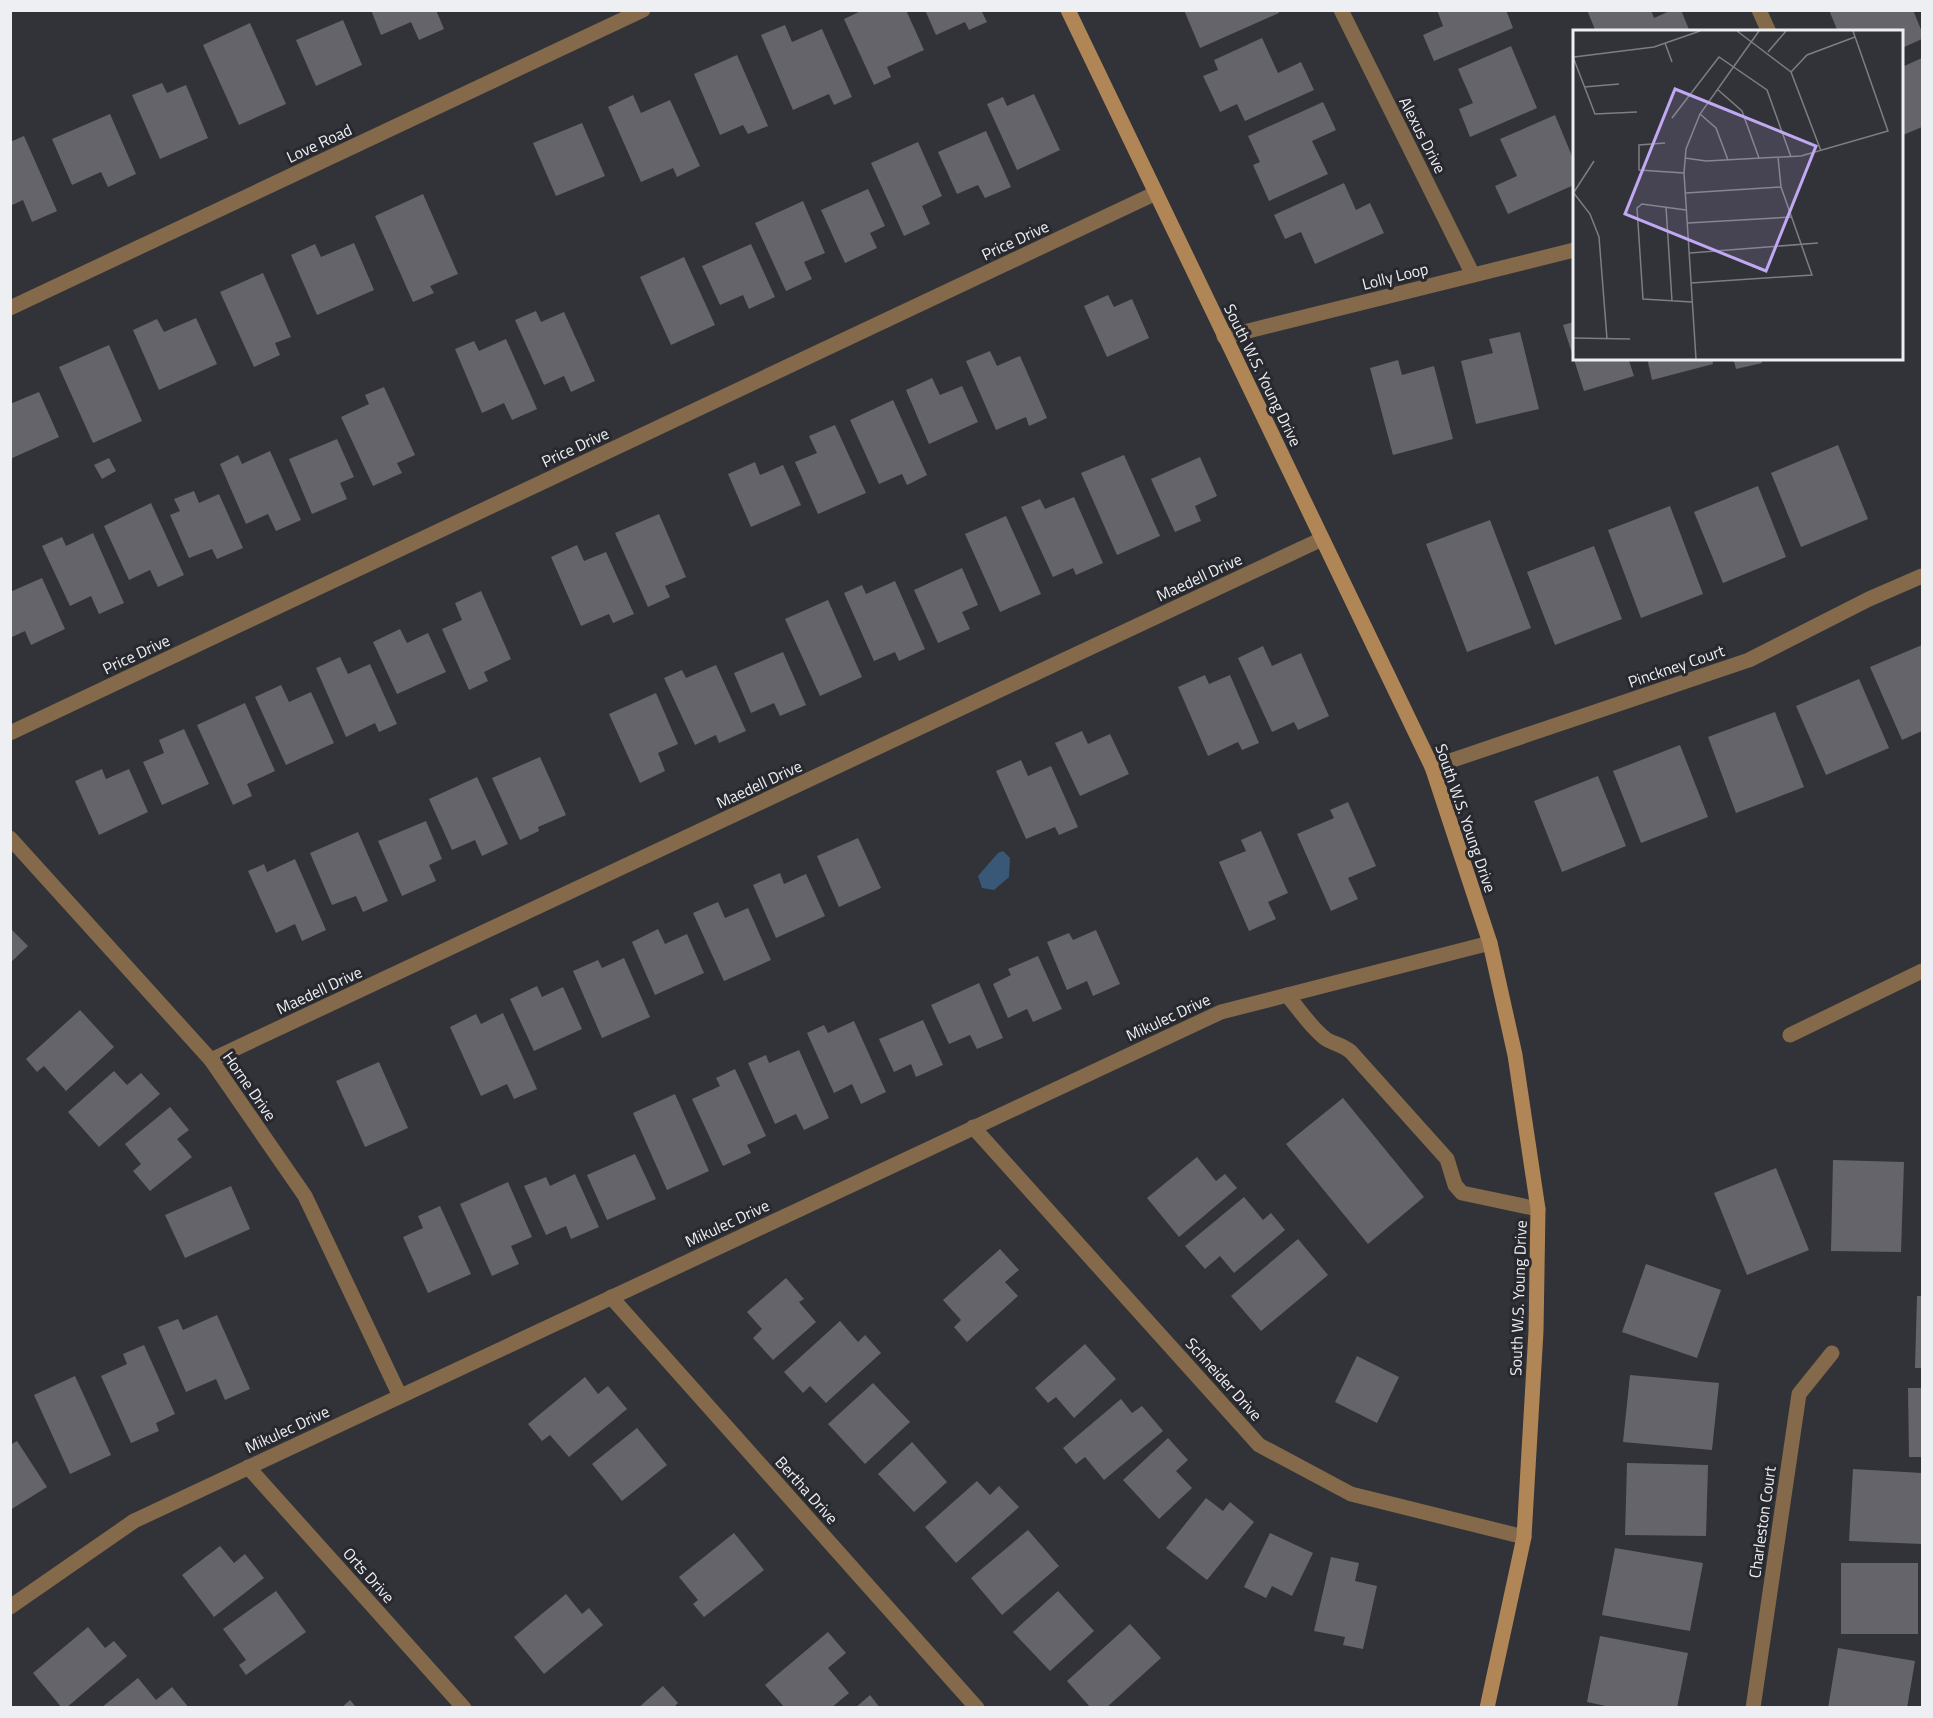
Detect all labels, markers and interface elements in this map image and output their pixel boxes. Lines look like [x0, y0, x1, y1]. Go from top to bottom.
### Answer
inset map [1573, 30, 1903, 360]
street label: Alexus Drive [1393, 93, 1453, 177]
street label: Love Road [282, 117, 356, 169]
street label: Price Drive [977, 214, 1053, 266]
street label: Lolly Loop [1359, 256, 1431, 296]
street label: South W.S. Young Drive [1218, 300, 1308, 450]
street label: Price Drive [537, 421, 613, 473]
street label: Maedell Drive [1152, 547, 1246, 607]
street label: Price Drive [98, 628, 174, 680]
street label: Pinckney Court [1625, 638, 1728, 694]
street label: South W.S. Young Drive [1429, 740, 1503, 896]
street label: Maedell Drive [712, 754, 806, 814]
street label: Maedell Drive [272, 960, 366, 1020]
street label: Mikulec Drive [1122, 987, 1214, 1047]
street label: Horne Drive [217, 1046, 283, 1126]
street label: Mikulec Drive [681, 1193, 773, 1253]
street label: South W.S. Young Drive [1503, 1220, 1533, 1376]
street label: Schneider Drive [1180, 1332, 1268, 1426]
street label: Mikulec Drive [241, 1399, 333, 1459]
street label: Bertha Drive [770, 1451, 844, 1529]
street label: Charleston Court [1742, 1464, 1782, 1580]
street label: Orts Drive [337, 1542, 401, 1608]

